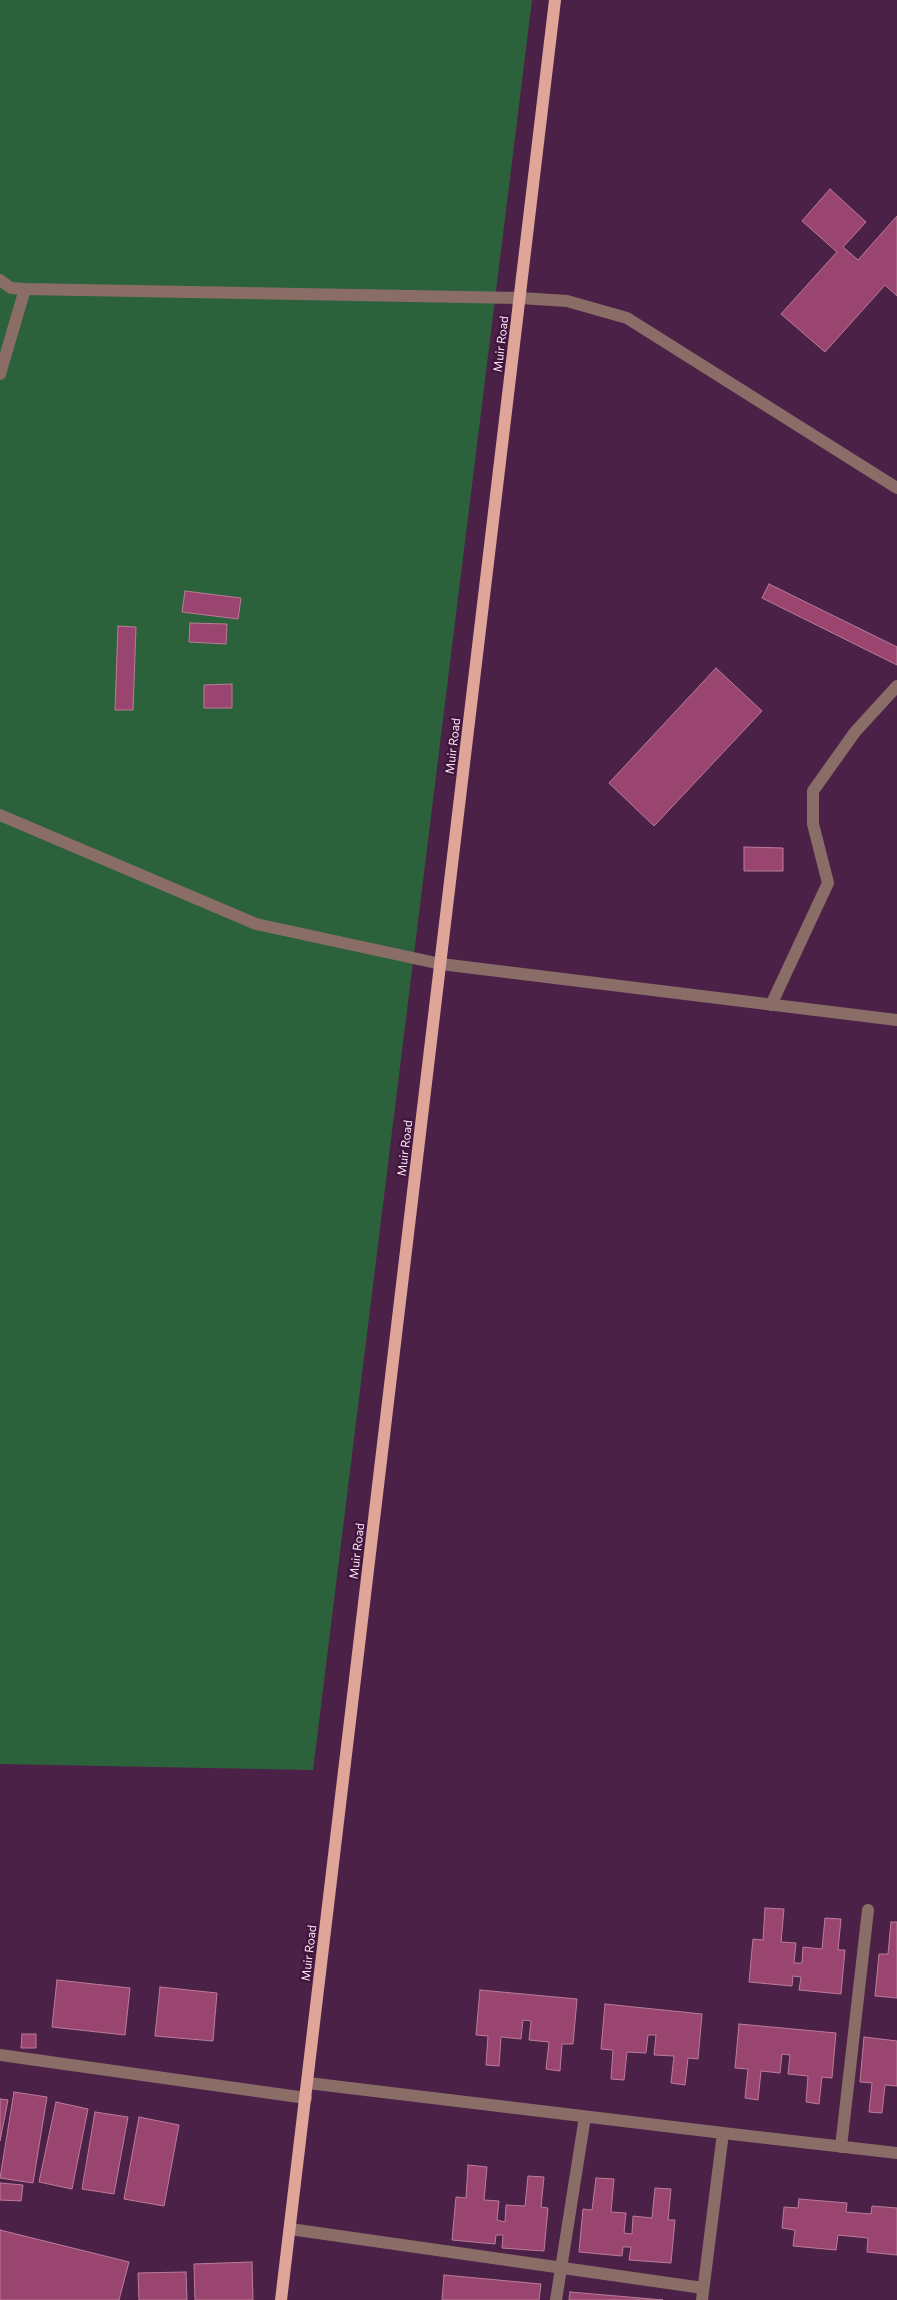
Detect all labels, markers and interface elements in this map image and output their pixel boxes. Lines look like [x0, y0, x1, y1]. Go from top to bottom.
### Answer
street label: Muir Road [490, 315, 512, 373]
street label: Muir Road [442, 717, 464, 775]
street label: Muir Road [394, 1119, 416, 1177]
street label: Muir Road [346, 1522, 368, 1580]
street label: Muir Road [298, 1924, 320, 1982]

